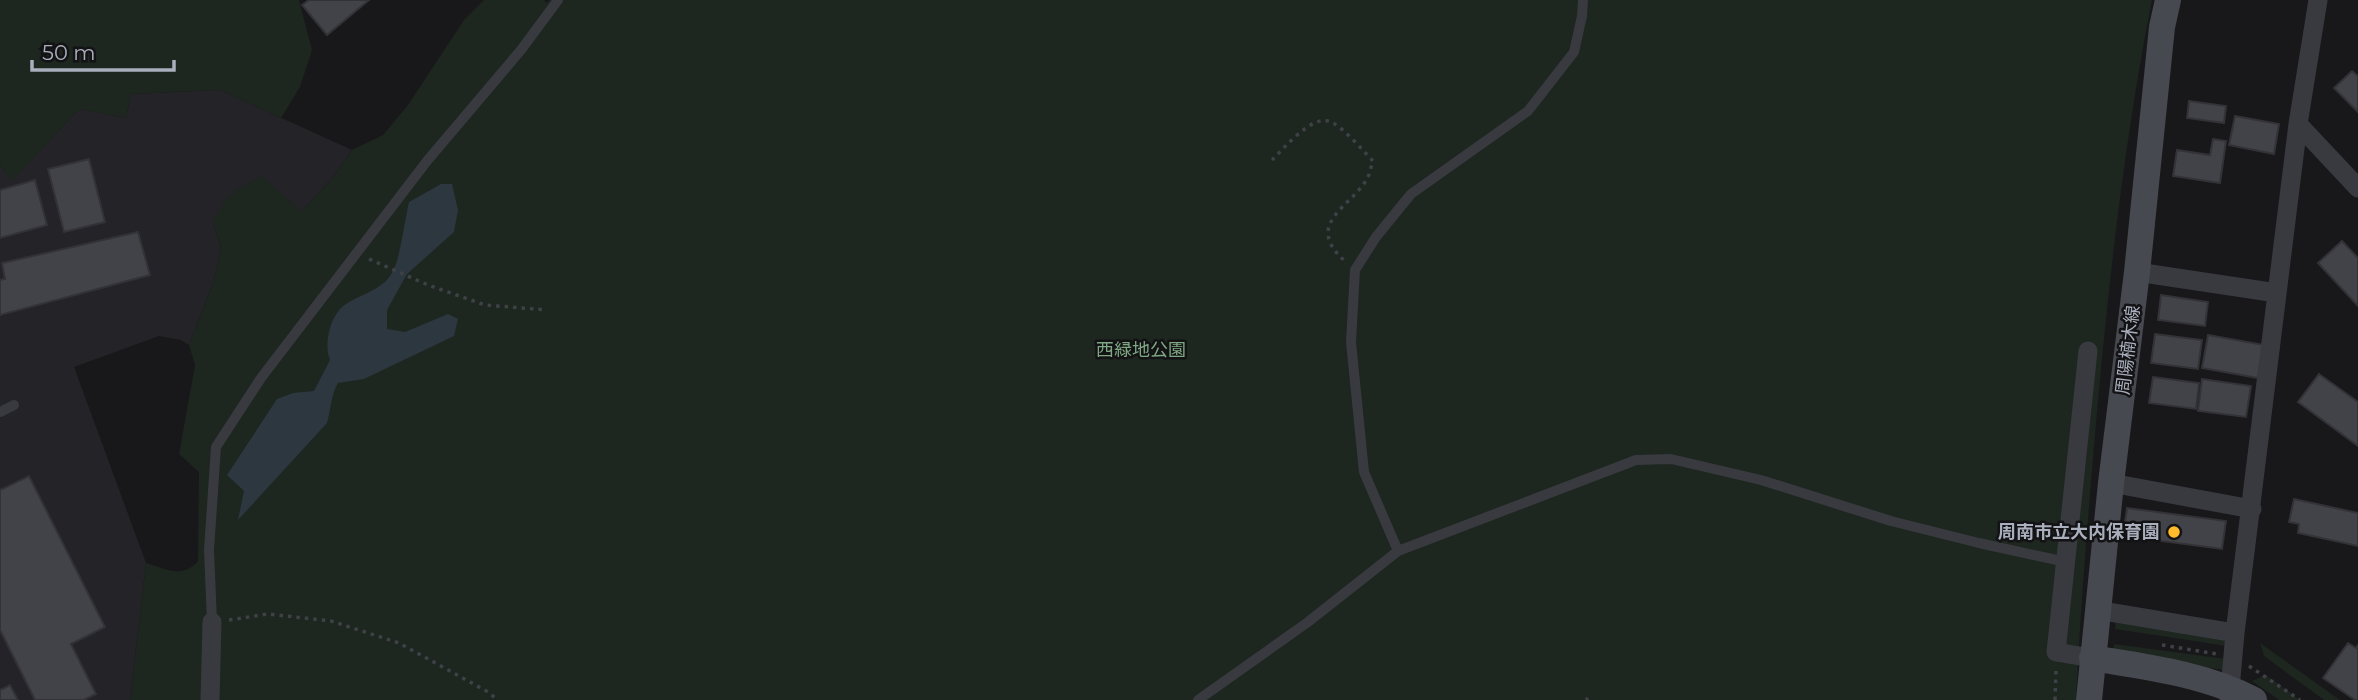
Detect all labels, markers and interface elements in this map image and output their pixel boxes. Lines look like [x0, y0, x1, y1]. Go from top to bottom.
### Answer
scale bar [32, 28, 173, 72]
text: 50 m [42, 40, 96, 65]
street label: 周陽楠木線 [2112, 304, 2144, 396]
park label: 西緑地公園 [1096, 339, 1186, 361]
place label: 周南市立大内保育園 [1998, 521, 2160, 543]
marker: 周南市立大内保育園 [2166, 524, 2182, 540]

